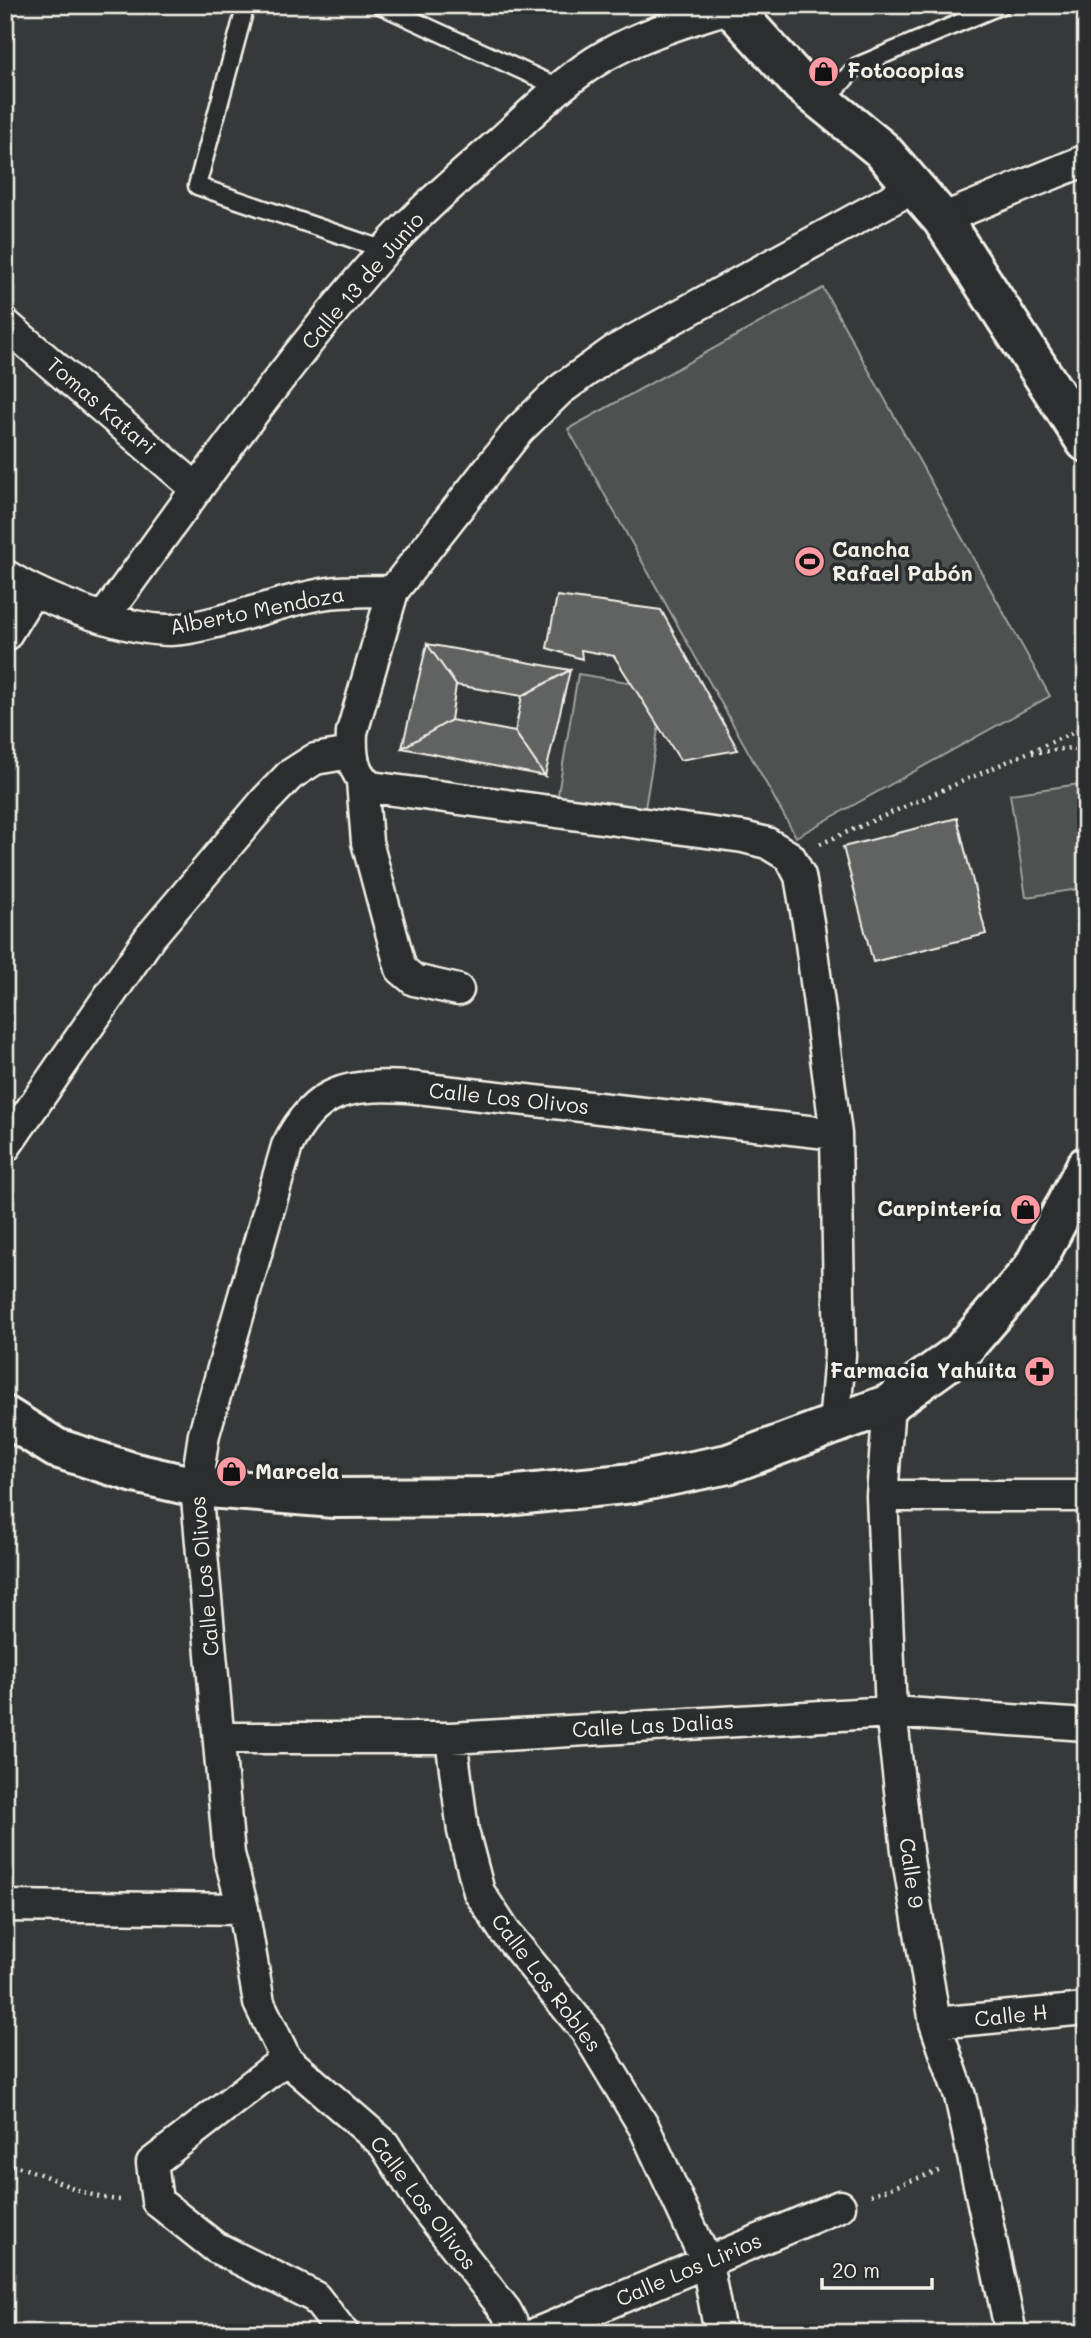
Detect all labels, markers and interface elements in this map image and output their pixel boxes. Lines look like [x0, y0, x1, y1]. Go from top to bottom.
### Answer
shop icon: Fotocopias [807, 54, 841, 88]
place label: Fotocopias [847, 56, 964, 83]
street label: Calle 13 de Junio [295, 206, 429, 354]
street label: Tomas Katari [42, 350, 162, 460]
place label: Cancha Rafael Pabón [832, 535, 972, 586]
sports icon: Cancha Rafael Pabón [792, 545, 826, 579]
street label: Alberto Mendoza [167, 579, 346, 640]
street label: Calle Los Olivos [428, 1076, 591, 1119]
shop icon: Carpintería [1008, 1192, 1042, 1226]
place label: Carpintería [877, 1194, 1002, 1221]
pharmacy icon: Farmacia Yahuita [1023, 1354, 1057, 1388]
place label: Farmacia Yahuita [830, 1356, 1017, 1383]
shop icon: Marcela [215, 1455, 249, 1489]
place label: Marcela [255, 1457, 340, 1484]
street label: Calle Los Olivos [183, 1495, 224, 1657]
street label: Calle Las Dalias [571, 1707, 734, 1742]
street label: Calle 9 [894, 1836, 931, 1910]
street label: Calle Los Robles [486, 1907, 608, 2057]
street label: Calle H [973, 1997, 1049, 2032]
street label: Calle Los Olivos [365, 2130, 483, 2274]
street label: Calle Los Lirios [611, 2226, 765, 2311]
scale bar [822, 2247, 932, 2291]
text: 20 m [832, 2256, 880, 2283]

